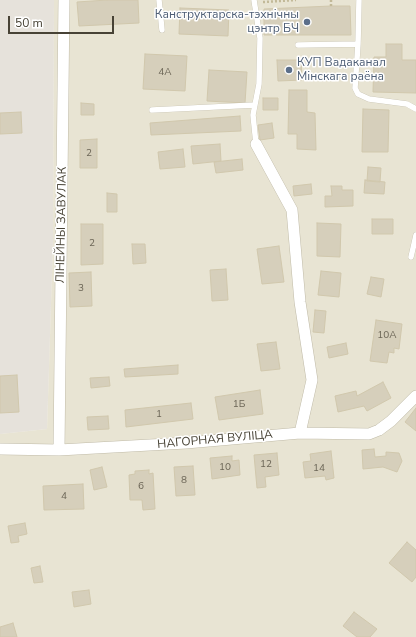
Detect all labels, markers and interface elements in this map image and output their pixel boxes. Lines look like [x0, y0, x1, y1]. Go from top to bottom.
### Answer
scale bar [10, 8, 116, 34]
place label: Канструктарска-тэхнічны цэнтр БЧ [155, 8, 299, 36]
text: 50 m [15, 15, 43, 31]
marker: Канструктарска-тэхнічны цэнтр БЧ [302, 17, 312, 27]
place label: КУП Вадаканал Мінскага раёна [297, 56, 386, 84]
marker: КУП Вадаканал Мінскага раёна [284, 65, 294, 75]
house number: 4А [158, 67, 172, 79]
house number: 2 [86, 148, 92, 160]
street label: ЛІНЕЙНЫ ЗАВУЛАК [54, 167, 70, 283]
house number: 2 [89, 238, 95, 250]
house number: 3 [78, 283, 84, 295]
house number: 10А [377, 330, 397, 342]
house number: 1Б [233, 399, 245, 411]
house number: 1 [156, 409, 162, 421]
street label: НАГОРНАЯ ВУЛІЦА [157, 428, 273, 452]
house number: 12 [260, 459, 272, 471]
house number: 10 [219, 462, 231, 474]
house number: 14 [313, 463, 325, 475]
house number: 8 [181, 475, 187, 487]
house number: 6 [138, 481, 144, 493]
house number: 4 [61, 491, 67, 503]

